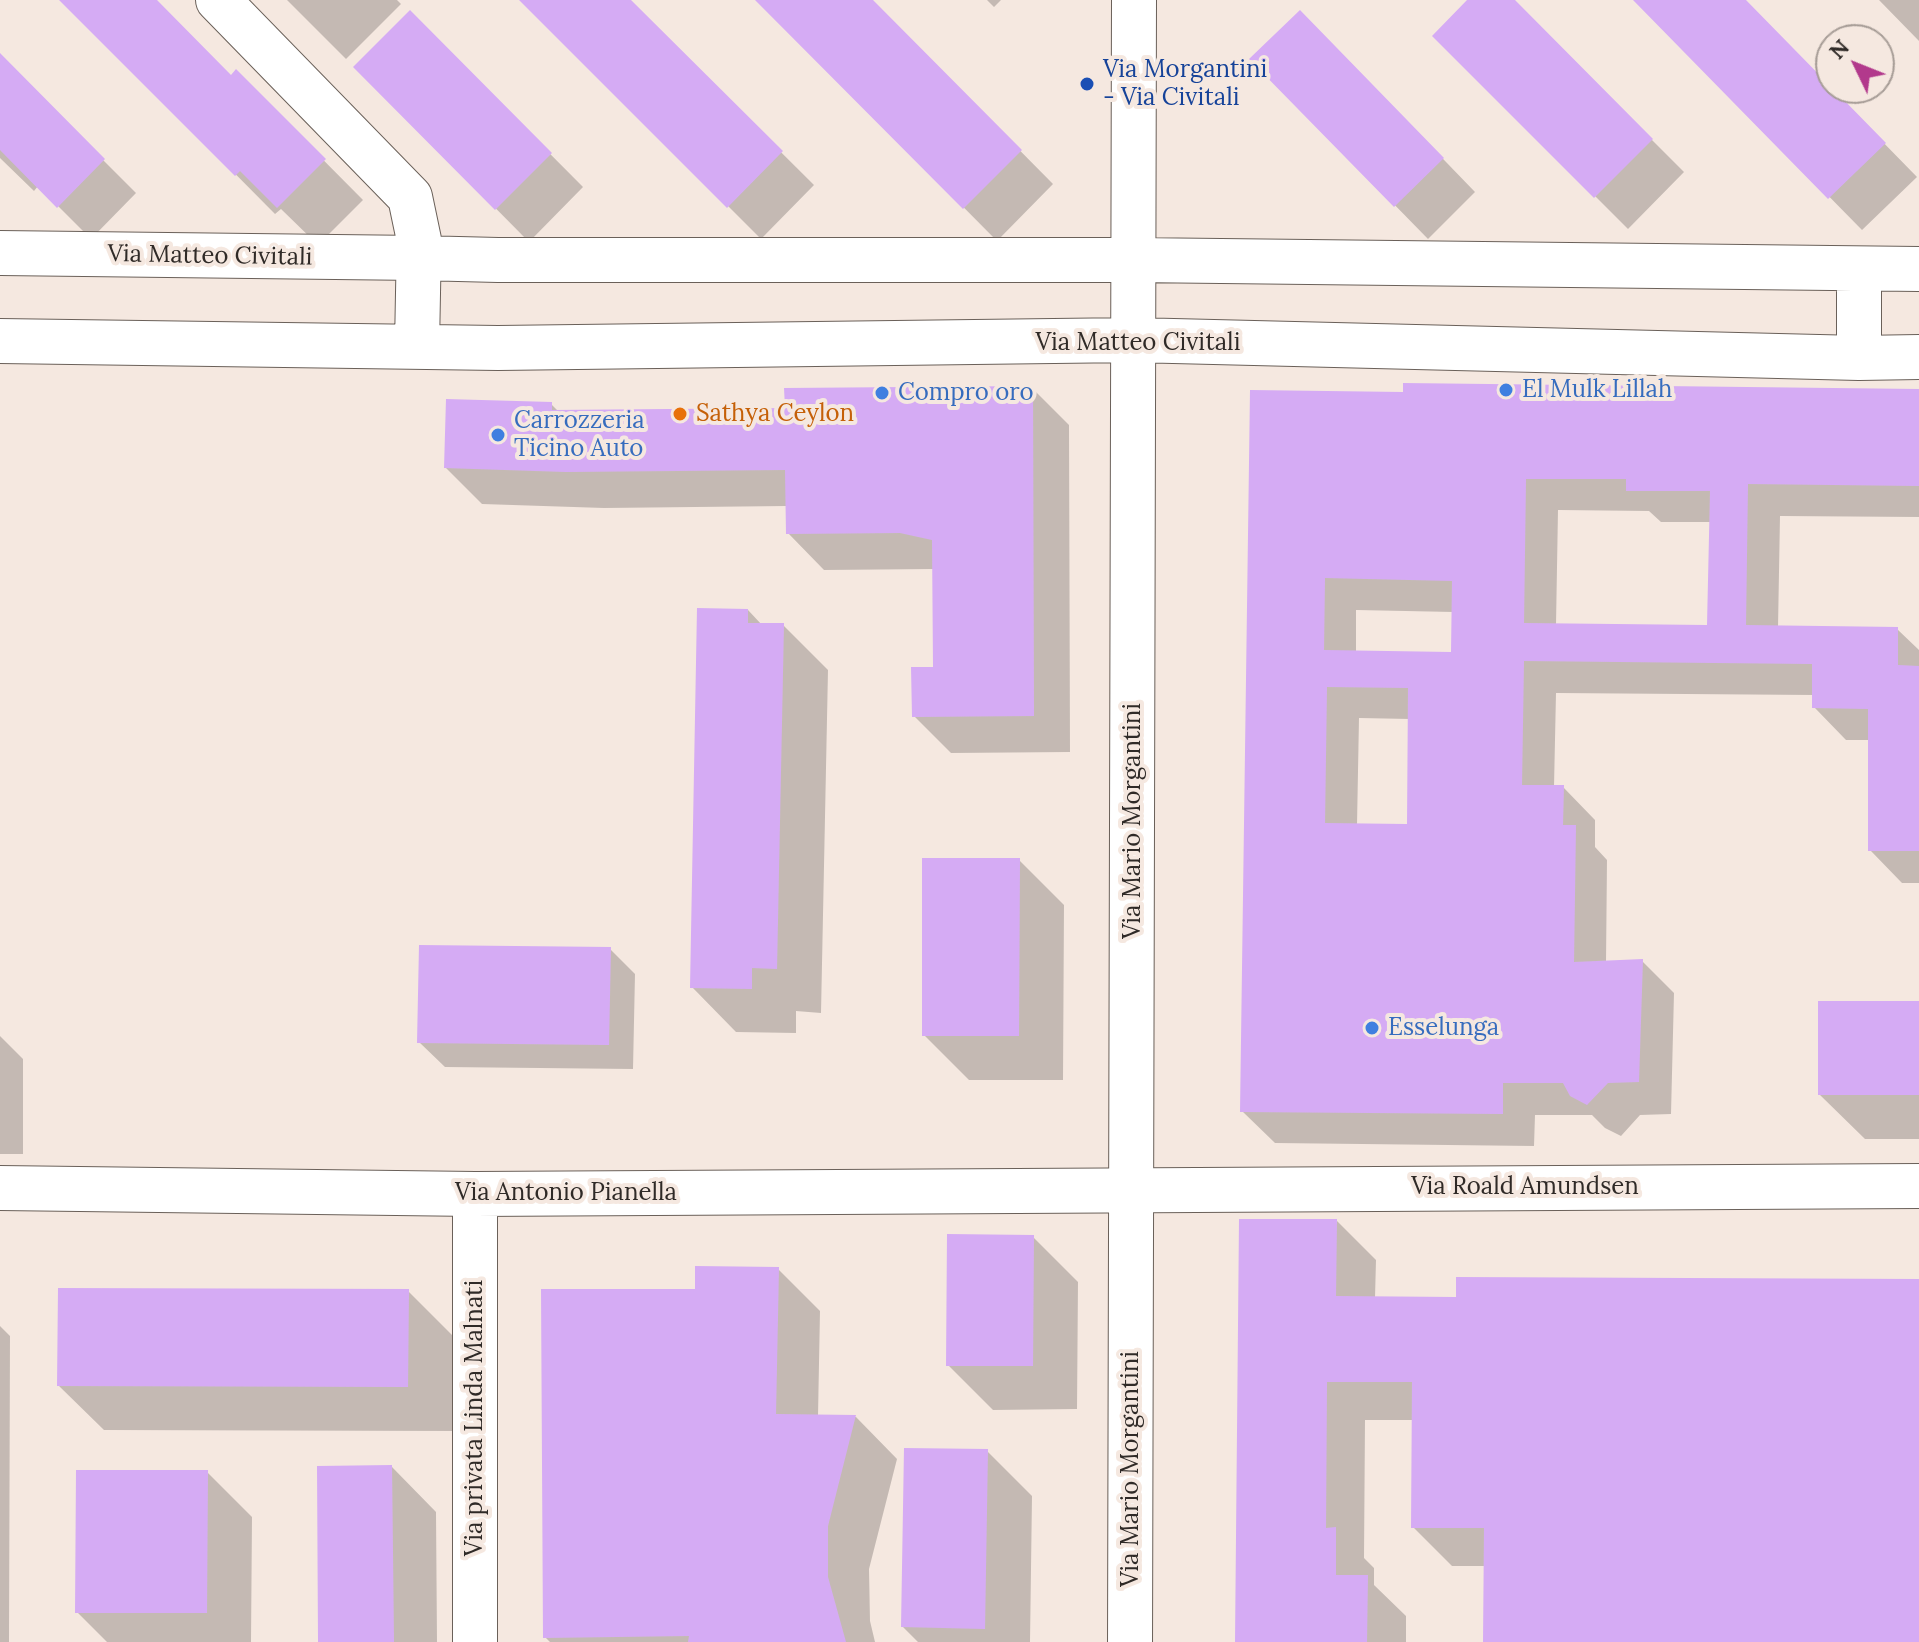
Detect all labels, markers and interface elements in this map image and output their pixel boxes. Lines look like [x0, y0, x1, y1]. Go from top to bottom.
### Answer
north arrow [1815, 24, 1895, 104]
text: N [1823, 33, 1855, 65]
place label: Via Morgantini - Via Civitali [1103, 56, 1267, 112]
marker: Via Morgantini - Via Civitali [1078, 75, 1096, 93]
street label: Via Matteo Civitali [107, 240, 313, 272]
street label: Via Matteo Civitali [1036, 329, 1240, 357]
place label: El Mulk Lillah [1522, 376, 1672, 404]
place label: Compro oro [898, 379, 1033, 407]
marker: El Mulk Lillah [1497, 381, 1515, 399]
marker: Compro oro [873, 384, 891, 402]
place label: Sathya Ceylon [696, 400, 854, 428]
marker: Sathya Ceylon [671, 405, 689, 423]
place label: Carrozzeria Ticino Auto [514, 407, 645, 463]
marker: Carrozzeria Ticino Auto [489, 426, 507, 444]
street label: Via Mario Morgantini [1119, 703, 1147, 939]
place label: Esselunga [1388, 1014, 1499, 1042]
marker: Esselunga [1363, 1019, 1381, 1037]
street label: Via Roald Amundsen [1411, 1173, 1639, 1201]
street label: Via Antonio Pianella [455, 1179, 677, 1207]
street label: Via privata Linda Malnati [461, 1280, 489, 1556]
street label: Via Mario Morgantini [1117, 1351, 1145, 1587]

